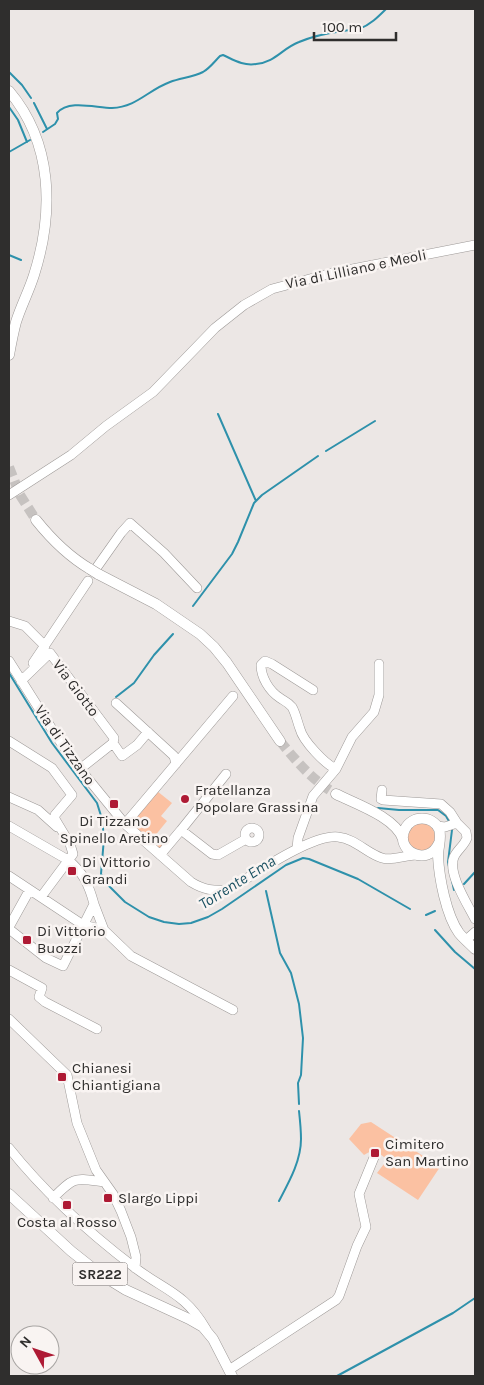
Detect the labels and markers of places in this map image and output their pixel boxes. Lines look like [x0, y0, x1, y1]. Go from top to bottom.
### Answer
place label: Fratellanza Popolare Grassina [195, 781, 319, 816]
marker: Fratellanza Popolare Grassina [179, 793, 191, 805]
marker: Di Tizzano Spinello Aretino [108, 798, 120, 810]
place label: Di Tizzano Spinello Aretino [60, 812, 168, 847]
place label: Di Vittorio Grandi [82, 853, 150, 888]
marker: Di Vittorio Grandi [66, 865, 78, 877]
place label: Di Vittorio Buozzi [37, 922, 105, 957]
marker: Di Vittorio Buozzi [21, 934, 33, 946]
place label: Chianesi Chiantigiana [72, 1059, 161, 1094]
marker: Chianesi Chiantigiana [56, 1071, 68, 1083]
place label: Cimitero San Martino [385, 1135, 469, 1170]
marker: Cimitero San Martino [369, 1147, 381, 1159]
place label: Slargo Lippi [118, 1189, 198, 1207]
marker: Slargo Lippi [102, 1192, 114, 1204]
marker: Costa al Rosso [61, 1199, 73, 1211]
place label: Costa al Rosso [17, 1213, 117, 1231]

